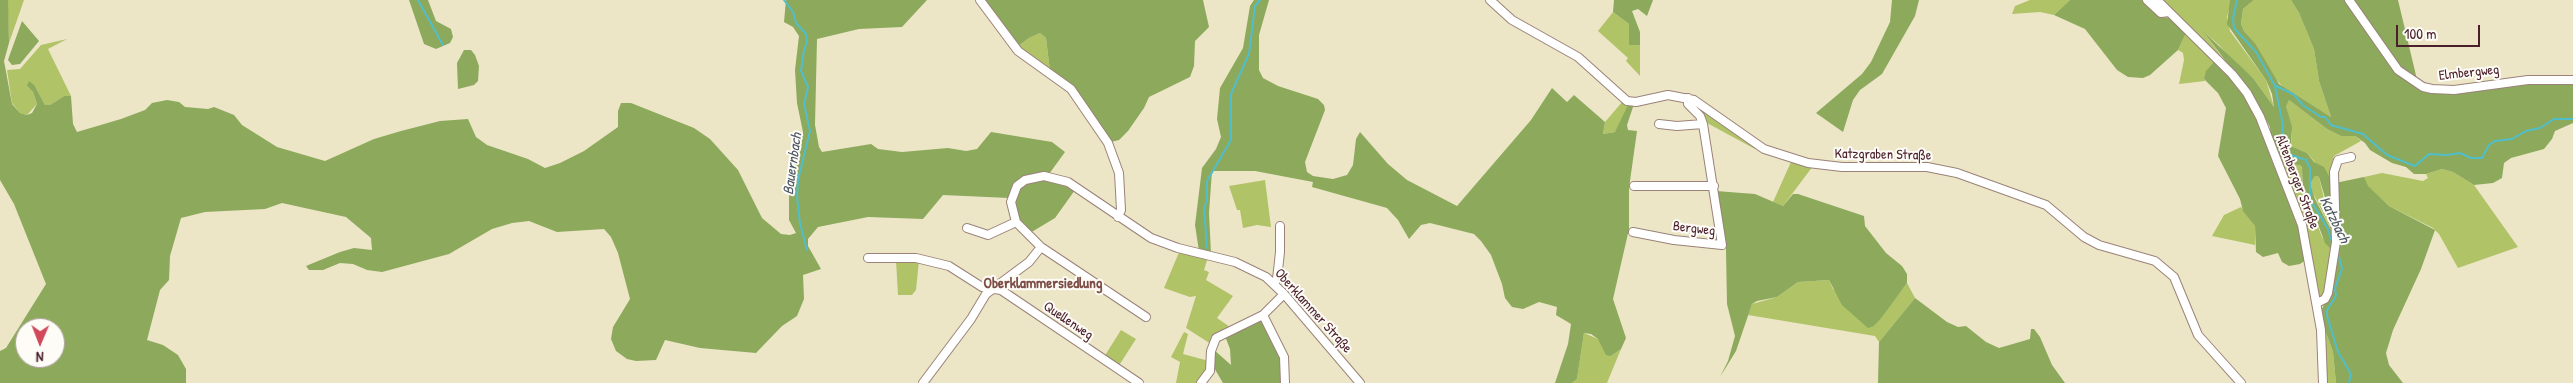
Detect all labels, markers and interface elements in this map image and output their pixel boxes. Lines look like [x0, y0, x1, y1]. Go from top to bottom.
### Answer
scale bar [2398, 15, 2482, 47]
text: 100 m [2404, 23, 2437, 44]
street label: Elmbergweg [2438, 61, 2500, 85]
water label: Bauernbach [780, 132, 806, 196]
street label: Altenberger Straße [2271, 133, 2323, 231]
street label: Katzgraben Straße [1835, 146, 1931, 164]
water label: Katzbach [2315, 194, 2353, 246]
street label: Bergweg [1672, 218, 1716, 240]
street label: Oberklammer Straße [1271, 265, 1355, 357]
district label: Oberklammersiedlung [984, 275, 1102, 293]
street label: Quellenweg [1040, 298, 1096, 344]
north arrow [15, 318, 65, 368]
text: N [36, 348, 44, 367]

